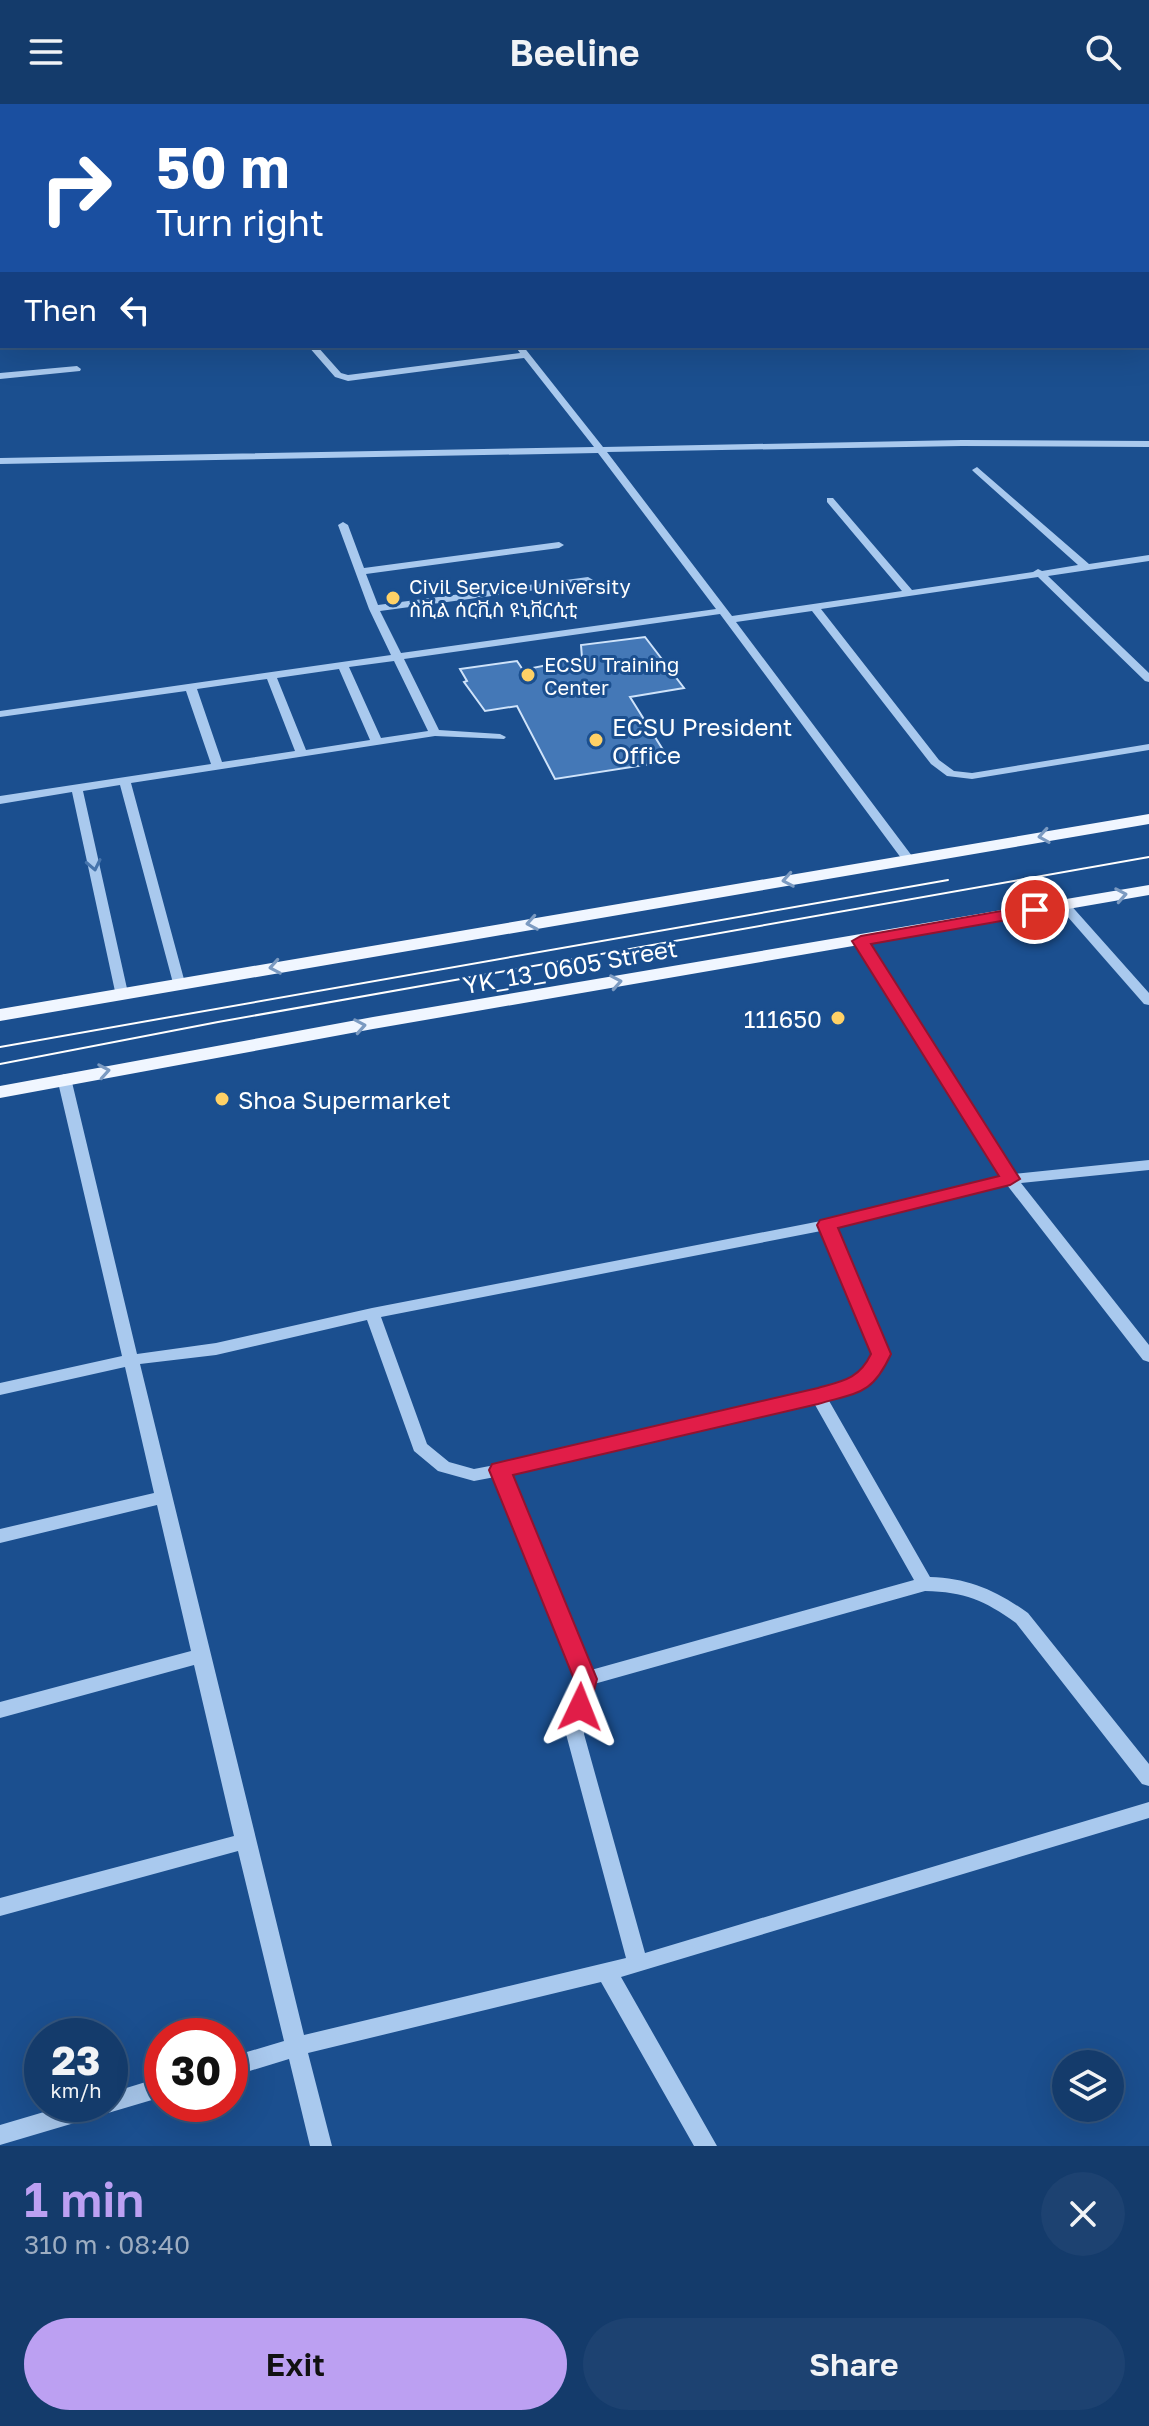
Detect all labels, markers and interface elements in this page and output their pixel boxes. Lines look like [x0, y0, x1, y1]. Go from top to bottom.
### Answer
icon: menu [24, 30, 68, 74]
icon: search [1081, 30, 1125, 74]
text: Beeline [509, 31, 640, 74]
text: 50 m [156, 133, 290, 200]
icon: right [24, 136, 128, 240]
text: Turn right [156, 201, 324, 244]
icon: left [113, 288, 157, 332]
text: Then [24, 292, 97, 328]
place label: Civil Service University ስቪል ሰርቪስ ዩኒቨርሲቲ [409, 574, 631, 621]
marker: Civil Service University ስቪል ሰርቪስ ዩኒቨርሲቲ [384, 589, 402, 607]
place label: ECSU Training Center [544, 652, 679, 699]
marker: ECSU Training Center [519, 666, 537, 684]
place label: ECSU President Office [612, 712, 792, 769]
marker: ECSU President Office [587, 731, 605, 749]
one-way arrow [1038, 827, 1051, 844]
one-way arrow [85, 858, 102, 871]
one-way arrow [781, 870, 795, 887]
pin [1001, 876, 1069, 944]
one-way arrow [1114, 887, 1128, 904]
icon: arrive [1013, 888, 1057, 932]
one-way arrow [525, 914, 539, 931]
street label: YK_13_0605 Street [461, 933, 679, 999]
one-way arrow [269, 958, 282, 975]
one-way arrow [609, 974, 623, 991]
place label: 111650 [744, 1004, 822, 1033]
marker: 111650 [829, 1009, 847, 1027]
one-way arrow [353, 1018, 367, 1035]
one-way arrow [97, 1063, 111, 1080]
place label: Shoa Supermarket [238, 1085, 451, 1114]
marker: Shoa Supermarket [213, 1090, 231, 1108]
position arrow [538, 1665, 622, 1749]
speed limit sign: 30 [144, 2018, 248, 2122]
text: 23 [52, 2036, 100, 2084]
map controls [1052, 2050, 1124, 2122]
button: layers [1052, 2050, 1124, 2122]
text: km/h [51, 2078, 101, 2102]
text: 1 min [24, 2170, 144, 2228]
button: close [1041, 2172, 1125, 2256]
text: 310 m · 08:40 [24, 2229, 190, 2260]
button: Exit [24, 2318, 567, 2410]
button: Share [583, 2318, 1125, 2410]

